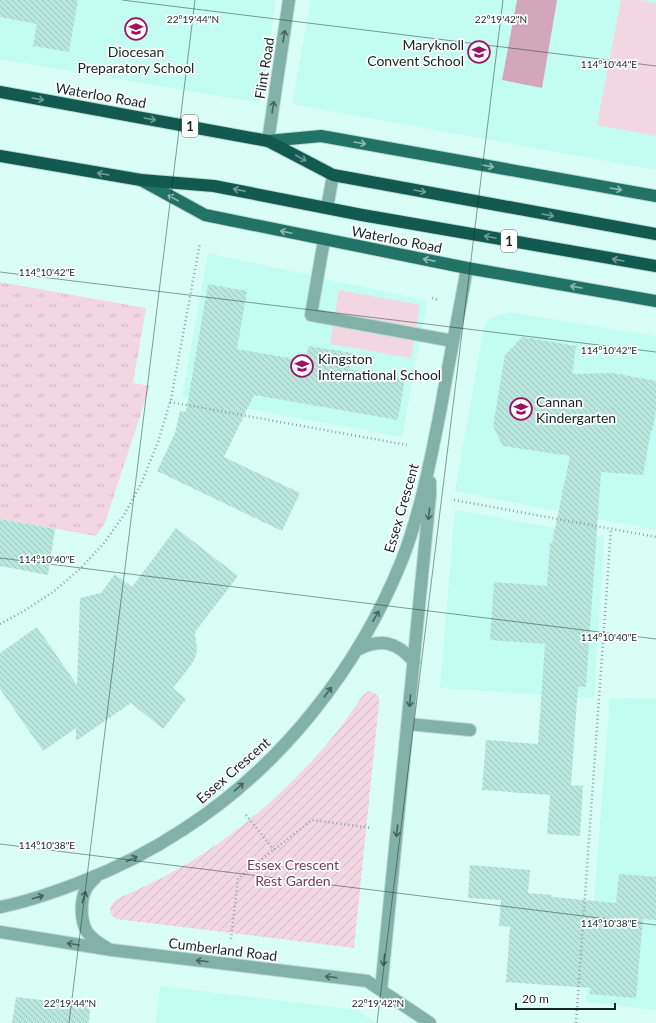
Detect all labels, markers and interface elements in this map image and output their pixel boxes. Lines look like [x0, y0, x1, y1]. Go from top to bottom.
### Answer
text: 22°19'44"N [167, 13, 219, 25]
text: 22°19'42"N [475, 13, 527, 25]
school or university icon: Diocesan Preparatory School [123, 16, 149, 42]
one-way arrow [280, 30, 288, 43]
street label: Flint Road [251, 36, 277, 100]
place label: Maryknoll Convent School [367, 36, 464, 69]
school or university icon: Maryknoll Convent School [466, 39, 492, 65]
place label: Diocesan Preparatory School [78, 43, 194, 76]
text: 114°10'44"E [581, 58, 637, 70]
street label: Waterloo Road [54, 79, 148, 111]
one-way arrow [31, 95, 44, 103]
one-way arrow [269, 101, 277, 114]
one-way arrow [143, 115, 156, 123]
road number: 1 [182, 115, 198, 137]
one-way arrow [353, 139, 366, 147]
one-way arrow [295, 155, 307, 162]
one-way arrow [481, 162, 494, 170]
one-way arrow [97, 169, 110, 177]
one-way arrow [609, 185, 622, 193]
one-way arrow [233, 186, 246, 194]
one-way arrow [414, 188, 427, 196]
one-way arrow [168, 193, 180, 201]
one-way arrow [541, 211, 554, 219]
street label: Waterloo Road [350, 222, 444, 256]
one-way arrow [280, 228, 293, 236]
road number: 1 [501, 230, 517, 252]
one-way arrow [483, 233, 496, 241]
one-way arrow [611, 255, 624, 263]
one-way arrow [423, 256, 436, 264]
text: 114°10'42"E [19, 266, 75, 278]
one-way arrow [570, 282, 583, 290]
text: 114°10'42"E [581, 344, 637, 356]
place label: Kingston International School [318, 350, 441, 383]
school or university icon: Kingston International School [289, 353, 315, 379]
place label: Cannan Kindergarten [536, 393, 616, 426]
school or university icon: Cannan Kindergarten [508, 396, 534, 422]
street label: Essex Crescent [380, 461, 422, 555]
one-way arrow [425, 507, 432, 520]
text: 114°10'40"E [19, 553, 75, 565]
one-way arrow [372, 610, 380, 622]
text: 114°10'40"E [581, 631, 637, 643]
one-way arrow [324, 687, 332, 698]
one-way arrow [406, 694, 414, 707]
street label: Essex Crescent [193, 733, 273, 807]
one-way arrow [234, 783, 244, 792]
one-way arrow [394, 824, 401, 837]
text: 114°10'38"E [19, 839, 75, 851]
one-way arrow [125, 855, 137, 862]
park label: Essex Crescent Rest Garden [247, 856, 339, 889]
one-way arrow [81, 891, 88, 904]
one-way arrow [31, 893, 44, 900]
text: 114°10'38"E [581, 917, 637, 929]
street label: Cumberland Road [168, 934, 278, 964]
one-way arrow [67, 940, 80, 948]
one-way arrow [381, 953, 388, 966]
one-way arrow [196, 957, 209, 965]
one-way arrow [325, 973, 338, 981]
scale bar [516, 985, 615, 1011]
text: 20 m [522, 991, 549, 1006]
text: 22°19'44"N [44, 997, 96, 1009]
text: 22°19'42"N [352, 997, 404, 1009]

